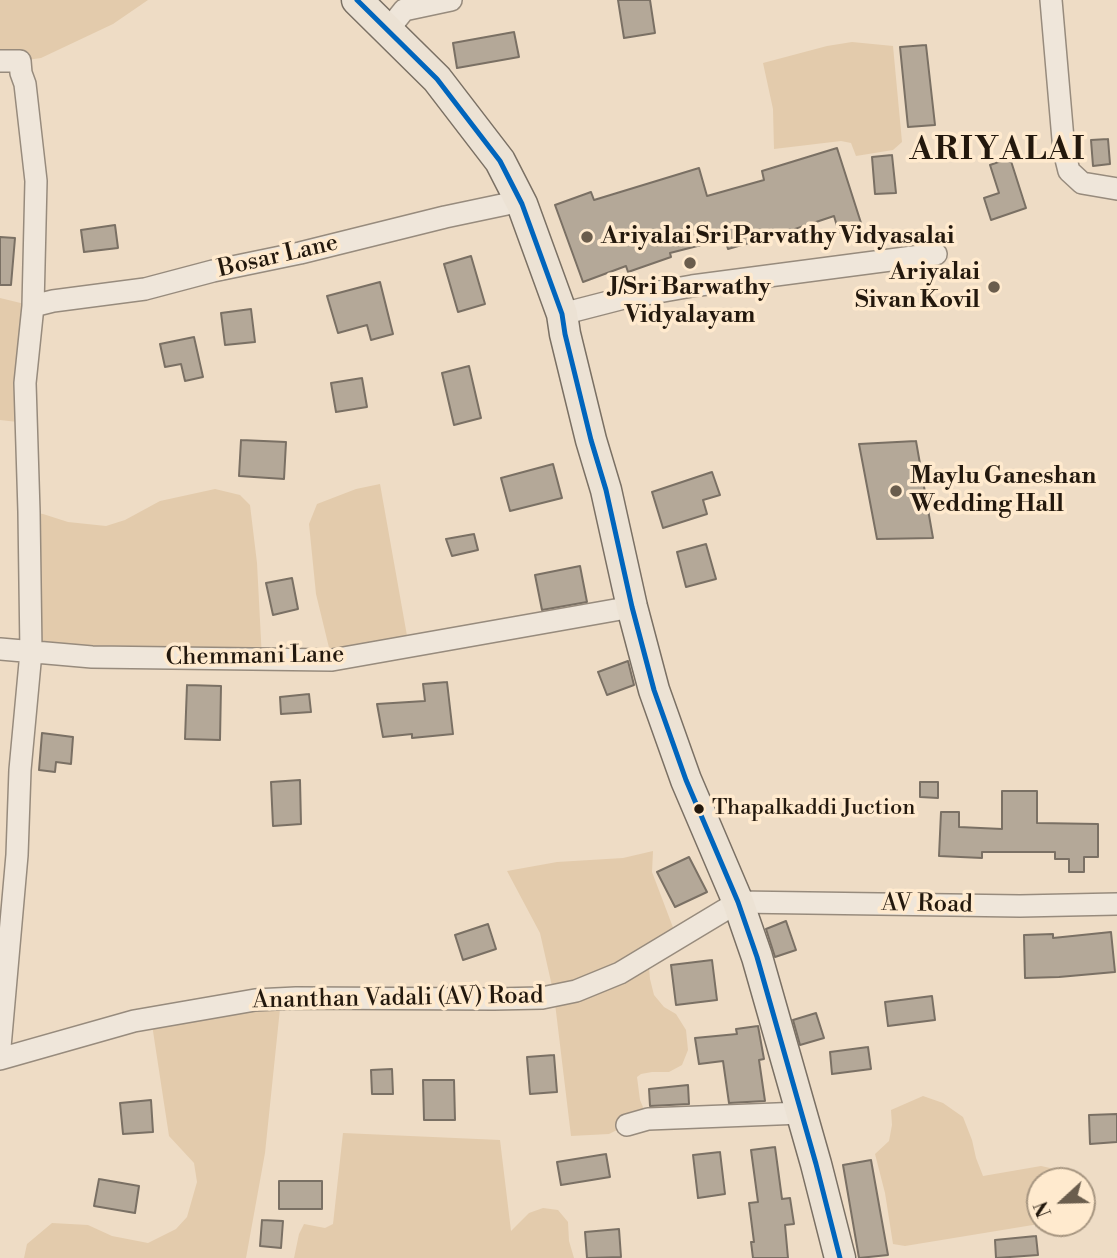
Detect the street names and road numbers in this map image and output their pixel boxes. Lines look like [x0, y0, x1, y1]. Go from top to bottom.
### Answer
street label: Bosar Lane [215, 229, 341, 285]
street label: Chemmani Lane [165, 641, 345, 673]
street label: AV Road [881, 890, 973, 920]
street label: Ananthan Vadali (AV) Road [252, 982, 544, 1016]

